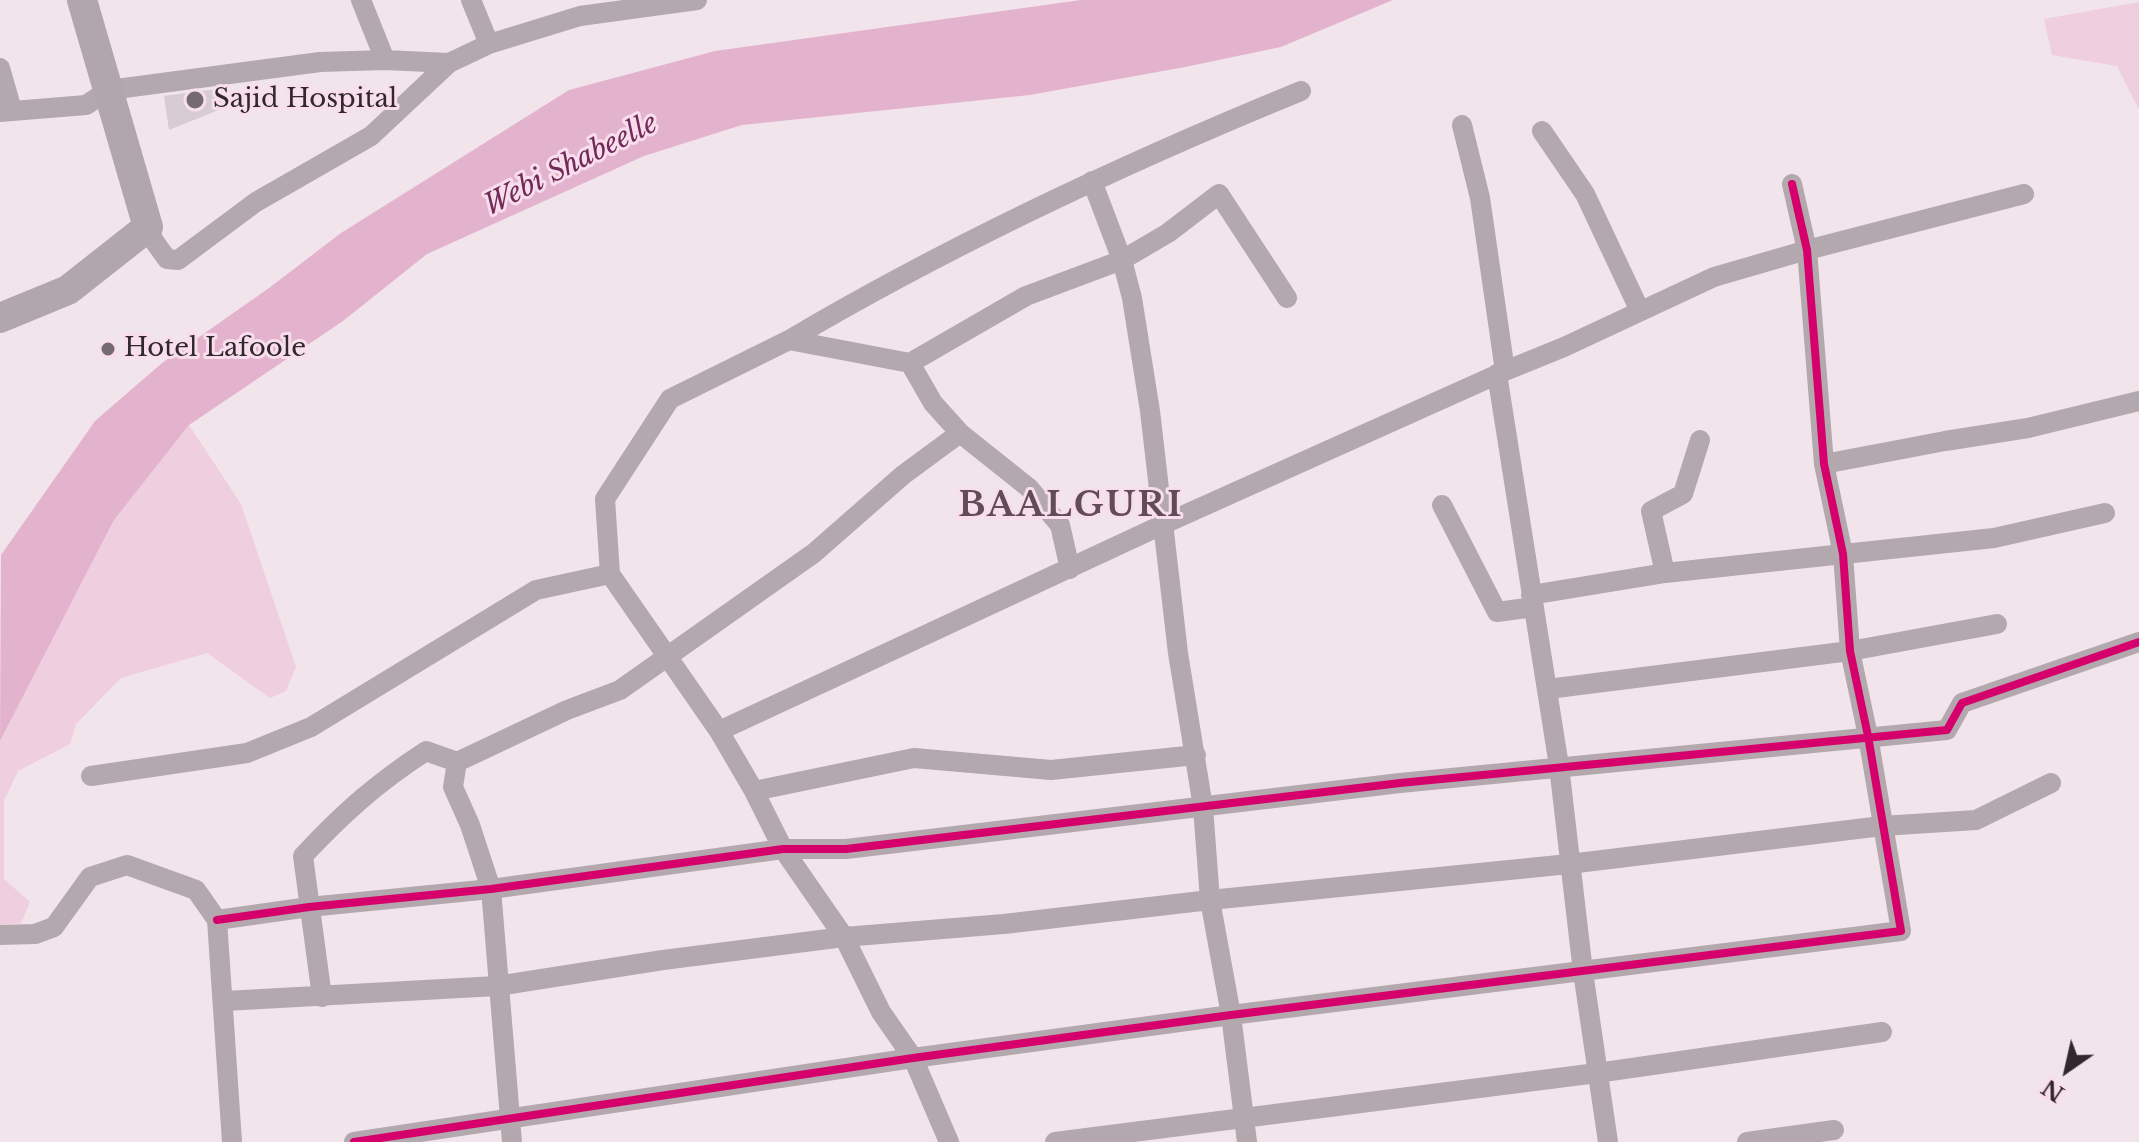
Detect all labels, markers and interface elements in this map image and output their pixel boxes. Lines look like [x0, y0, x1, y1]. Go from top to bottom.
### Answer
place label: Sajid Hospital [213, 84, 397, 116]
marker: Sajid Hospital [184, 89, 206, 111]
water label: Webi Shabeelle [479, 107, 663, 223]
place label: Hotel Lafoole [124, 333, 306, 365]
marker: Hotel Lafoole [99, 340, 117, 358]
district label: BAALGURI [958, 486, 1184, 526]
north arrow [2027, 1030, 2107, 1110]
text: N [2037, 1073, 2069, 1107]

